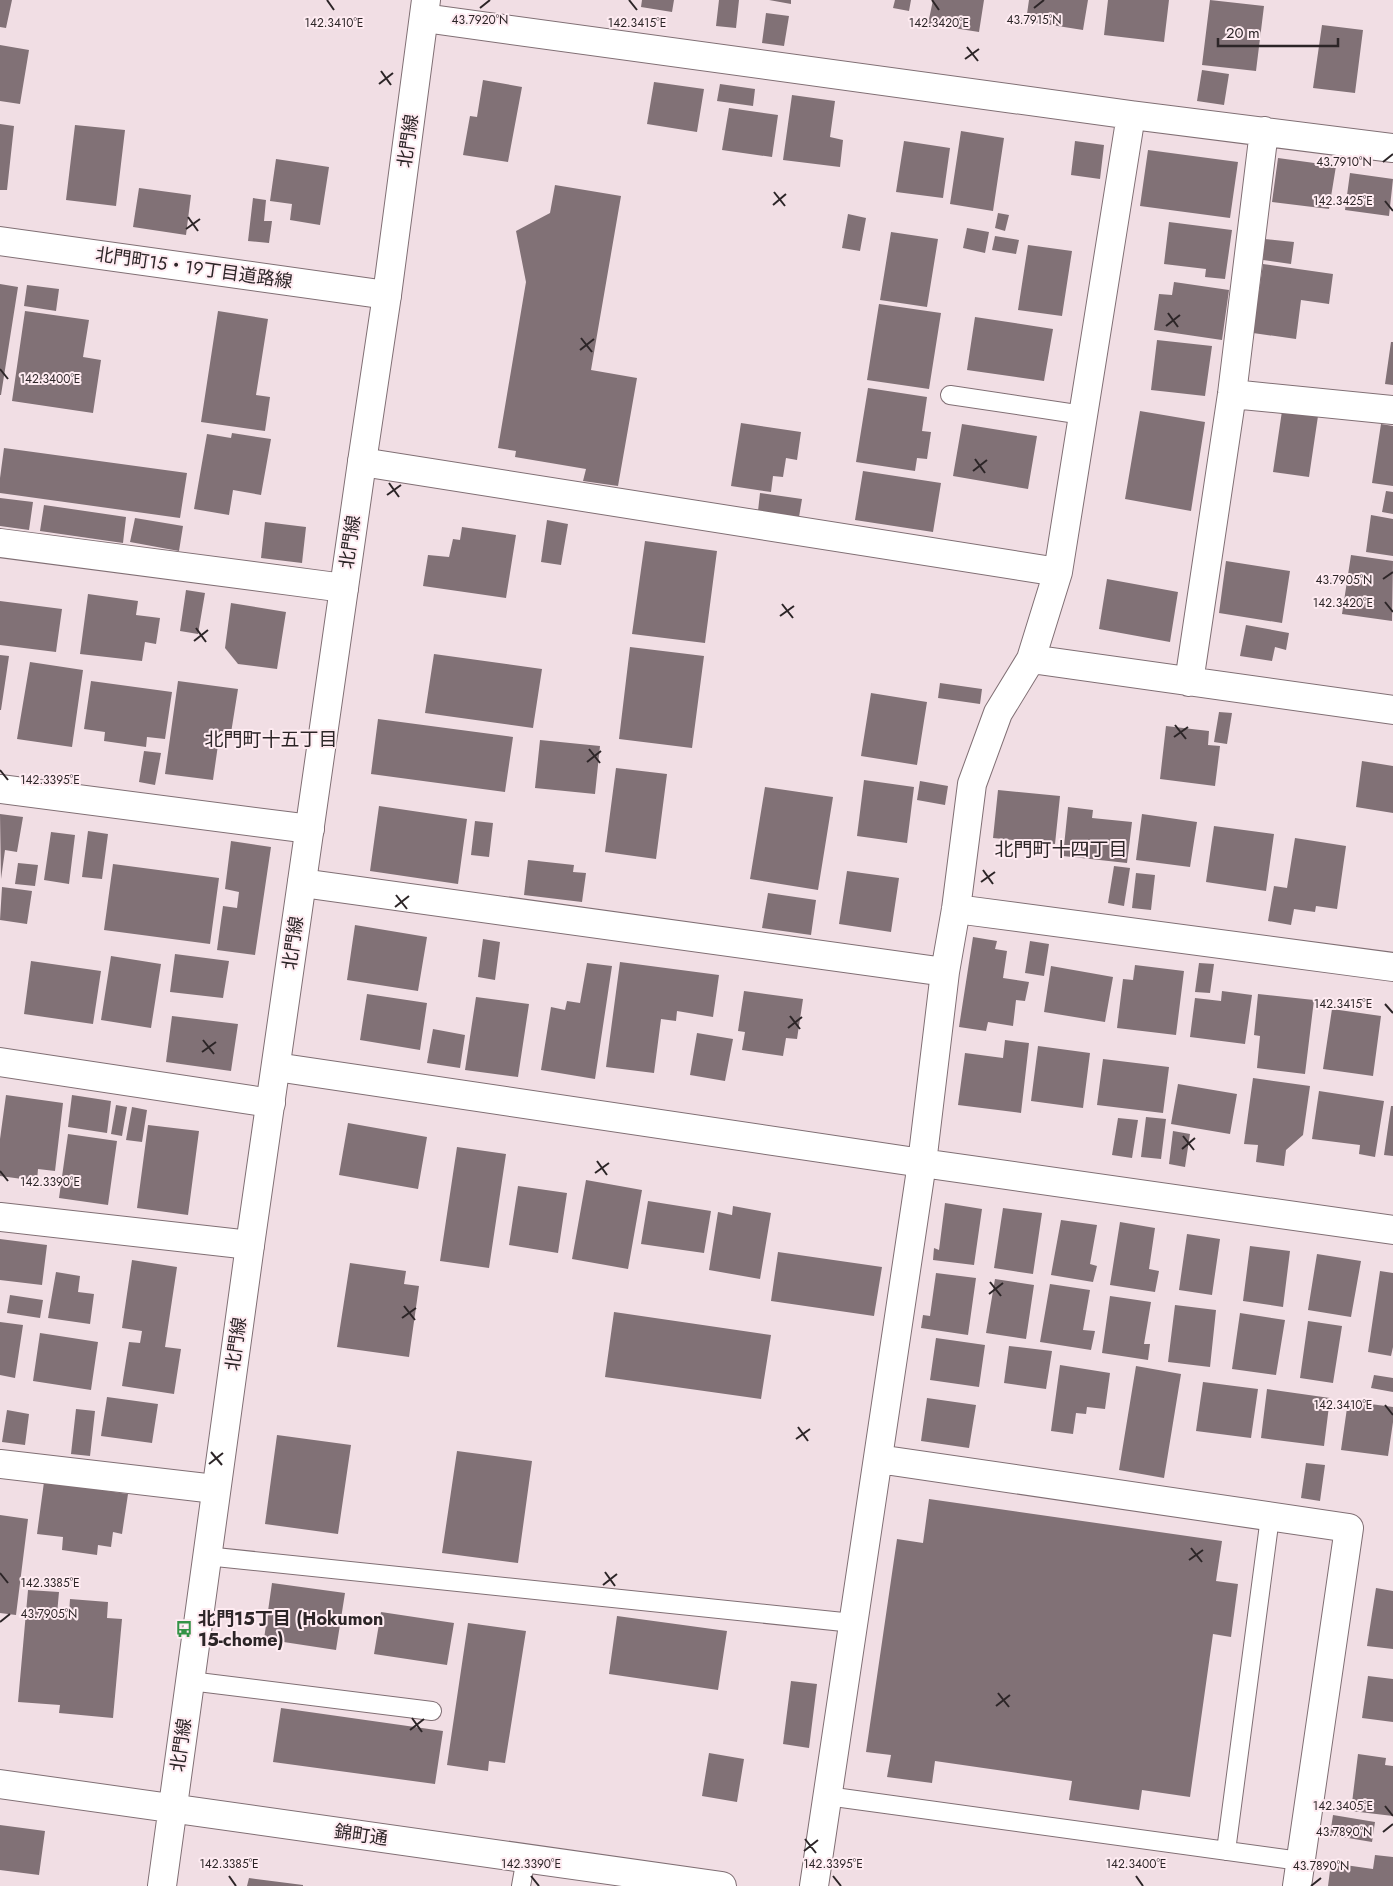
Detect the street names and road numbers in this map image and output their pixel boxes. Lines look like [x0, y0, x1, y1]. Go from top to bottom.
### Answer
street label: 北門線 [391, 112, 425, 170]
street label: 北門町15・19丁目道路線 [94, 241, 294, 295]
street label: 北門線 [333, 513, 367, 571]
street label: 北門線 [276, 914, 310, 972]
street label: 北門線 [219, 1315, 253, 1373]
street label: 北門線 [164, 1716, 198, 1774]
street label: 錦町通 [332, 1818, 390, 1852]

